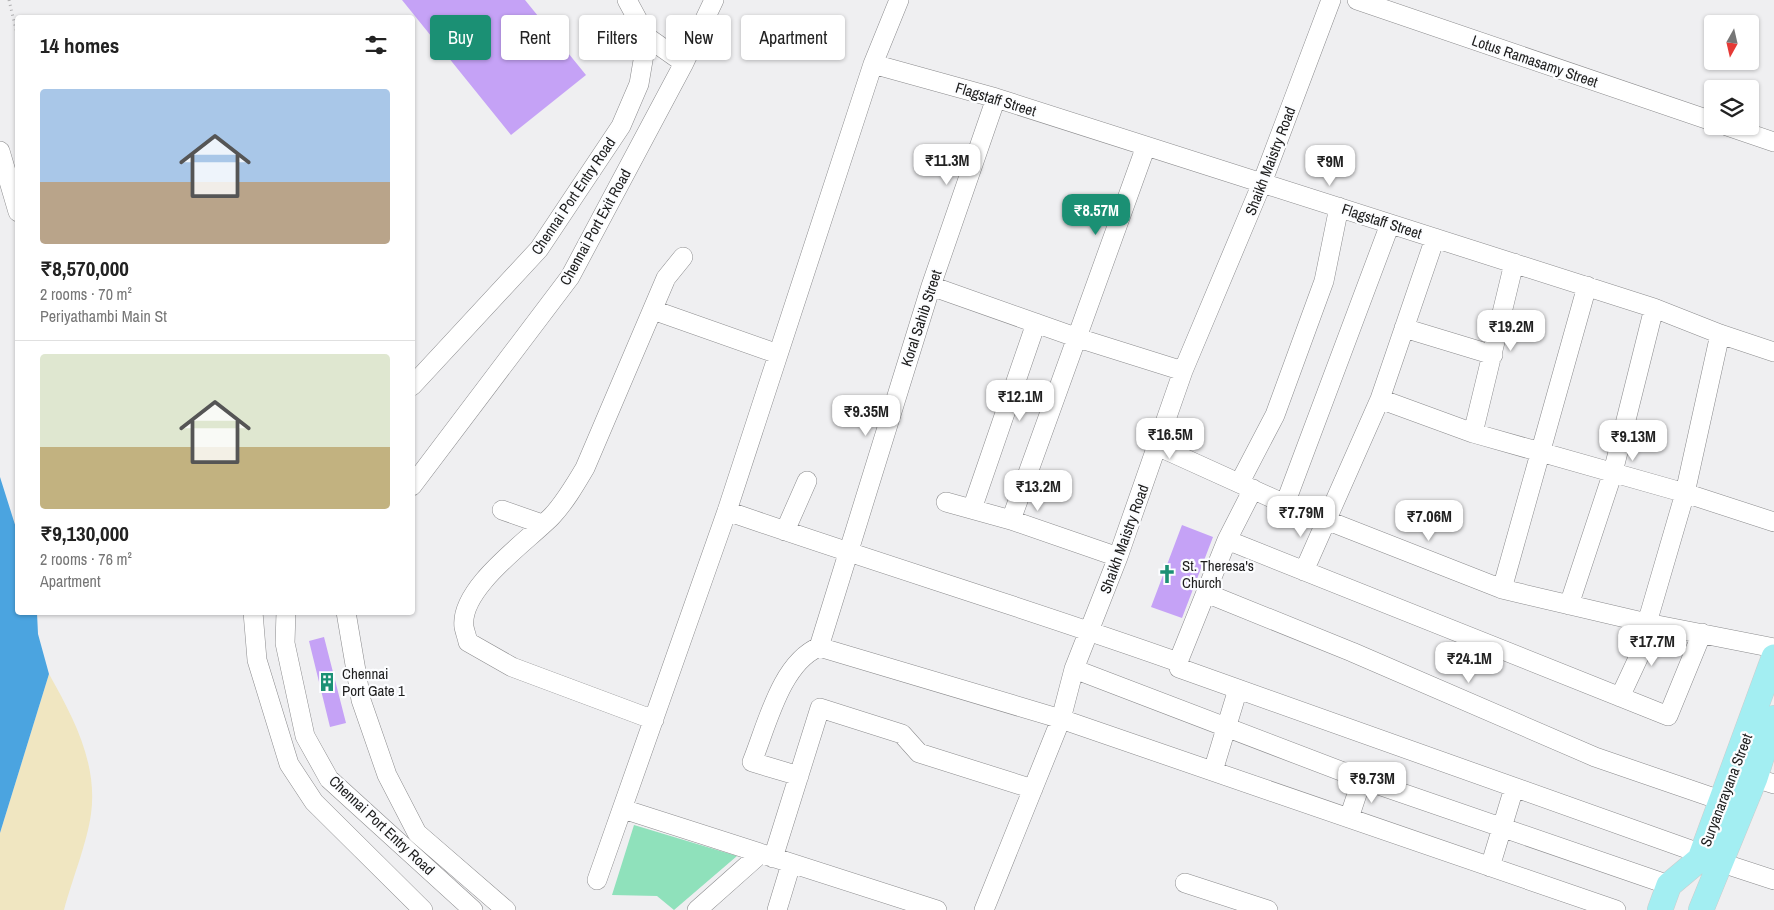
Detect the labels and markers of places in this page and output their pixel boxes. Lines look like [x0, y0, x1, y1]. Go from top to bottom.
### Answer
pin: ₹11.3M [906, 144, 988, 186]
pin: ₹9M [1306, 144, 1354, 187]
pin: ₹8.57M [1055, 194, 1137, 236]
pin: ₹19.2M [1470, 310, 1552, 352]
pin: ₹12.1M [979, 380, 1061, 422]
pin: ₹9.35M [825, 394, 907, 437]
pin: ₹16.5M [1129, 418, 1211, 460]
pin: ₹9.13M [1592, 420, 1674, 462]
pin: ₹13.2M [997, 470, 1079, 512]
pin: ₹7.79M [1260, 496, 1342, 538]
pin: ₹7.06M [1388, 500, 1470, 542]
place label: St. Theresa's Church [1182, 555, 1254, 593]
church icon: St. Theresa's Church [1156, 563, 1178, 585]
pin: ₹17.7M [1611, 624, 1693, 667]
pin: ₹24.1M [1428, 642, 1510, 684]
place label: Chennai Port Gate 1 [342, 663, 405, 701]
building icon: Chennai Port Gate 1 [316, 671, 338, 693]
pin: ₹9.73M [1331, 762, 1413, 804]

